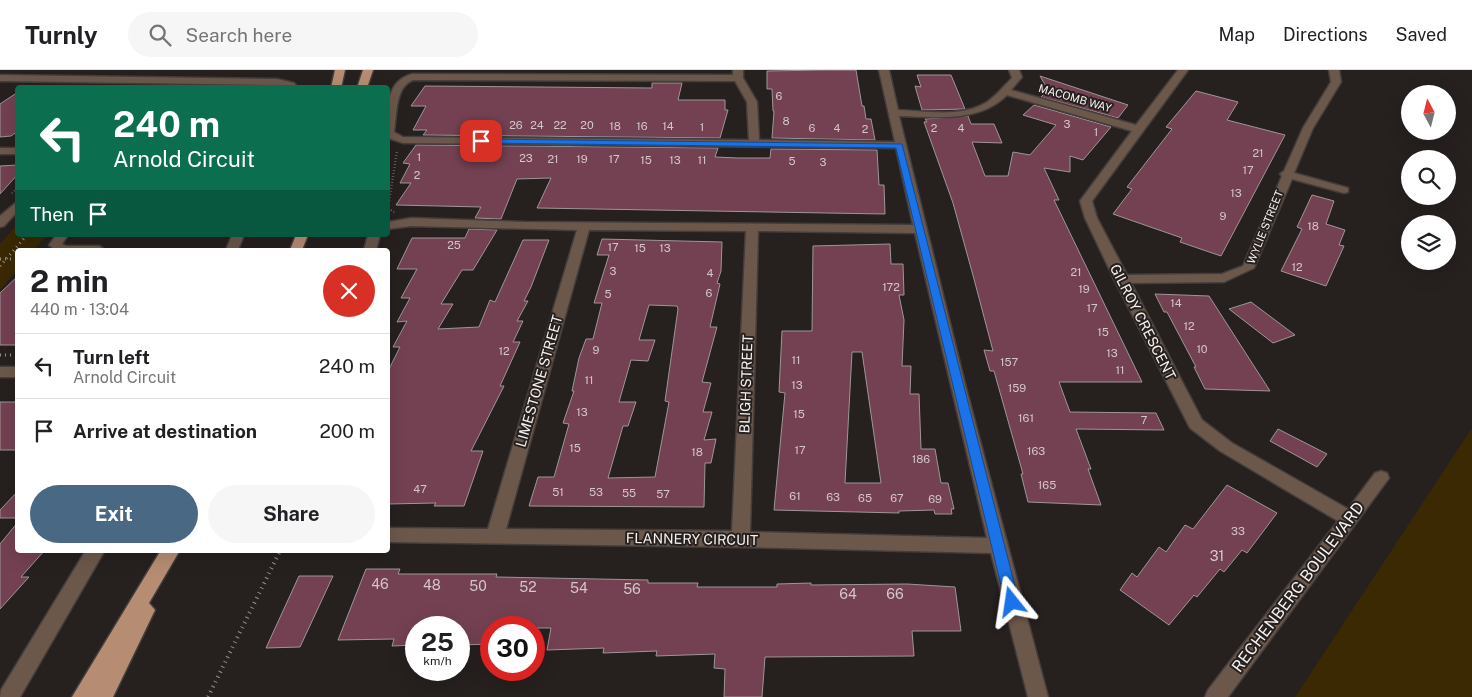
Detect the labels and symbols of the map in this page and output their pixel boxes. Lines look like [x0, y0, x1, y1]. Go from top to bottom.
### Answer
street label: MACOMB WAY [1037, 82, 1113, 114]
north arrow [1401, 85, 1456, 140]
house number: 6 [776, 90, 783, 102]
house number: 8 [782, 115, 790, 127]
house number: 3 [1064, 118, 1071, 130]
house number: 26 [509, 119, 523, 131]
house number: 24 [530, 119, 544, 131]
house number: 22 [553, 119, 567, 131]
house number: 20 [580, 119, 594, 131]
pin [460, 120, 502, 162]
house number: 18 [609, 120, 621, 132]
house number: 16 [636, 120, 648, 132]
house number: 14 [662, 120, 674, 132]
house number: 1 [700, 121, 704, 133]
house number: 6 [809, 122, 816, 134]
house number: 4 [834, 122, 841, 134]
house number: 2 [931, 122, 938, 134]
house number: 4 [958, 122, 965, 134]
house number: 2 [862, 123, 869, 135]
house number: 1 [1094, 126, 1098, 138]
house number: 21 [1252, 147, 1264, 159]
house number: 1 [417, 151, 421, 163]
house number: 23 [519, 152, 533, 164]
house number: 21 [547, 153, 559, 165]
house number: 19 [576, 153, 588, 165]
house number: 17 [608, 153, 620, 165]
house number: 15 [640, 154, 652, 166]
house number: 13 [669, 154, 681, 166]
house number: 11 [698, 154, 706, 166]
house number: 5 [788, 155, 796, 167]
house number: 3 [820, 156, 827, 168]
house number: 17 [1242, 164, 1254, 176]
house number: 2 [414, 169, 421, 181]
house number: 13 [1230, 187, 1242, 199]
street label: WYLIE STREET [1245, 188, 1285, 266]
house number: 9 [1220, 210, 1227, 222]
house number: 18 [1307, 220, 1319, 232]
house number: 25 [447, 239, 461, 251]
house number: 17 [607, 241, 619, 253]
house number: 15 [634, 242, 646, 254]
house number: 13 [659, 242, 671, 254]
street label: GILROY CRESCENT [1107, 261, 1179, 383]
house number: 12 [1291, 261, 1303, 273]
house number: 3 [610, 265, 617, 277]
house number: 21 [1070, 266, 1082, 278]
house number: 4 [707, 267, 714, 279]
house number: 172 [882, 281, 900, 293]
house number: 19 [1078, 283, 1090, 295]
house number: 6 [706, 287, 713, 299]
house number: 5 [604, 288, 612, 300]
house number: 14 [1170, 297, 1182, 309]
house number: 17 [1086, 302, 1098, 314]
street label: LIMESTONE STREET [513, 313, 565, 449]
house number: 12 [1183, 320, 1195, 332]
house number: 15 [1097, 326, 1109, 338]
street label: BLIGH STREET [736, 334, 756, 434]
house number: 10 [1196, 343, 1208, 355]
house number: 9 [593, 344, 600, 356]
house number: 12 [498, 345, 510, 357]
house number: 13 [1106, 347, 1118, 359]
house number: 11 [792, 354, 800, 366]
house number: 157 [1000, 356, 1018, 368]
house number: 11 [1116, 364, 1124, 376]
house number: 11 [585, 374, 593, 386]
house number: 13 [791, 379, 803, 391]
house number: 159 [1008, 382, 1026, 394]
house number: 13 [576, 406, 588, 418]
house number: 15 [793, 408, 805, 420]
house number: 161 [1018, 412, 1034, 424]
house number: 7 [1141, 414, 1148, 426]
house number: 15 [569, 442, 581, 454]
house number: 17 [794, 444, 806, 456]
house number: 163 [1027, 445, 1045, 457]
house number: 18 [691, 446, 703, 458]
house number: 186 [912, 453, 930, 465]
house number: 165 [1038, 479, 1056, 491]
house number: 47 [413, 483, 427, 495]
house number: 51 [552, 486, 564, 498]
house number: 53 [589, 486, 603, 498]
house number: 55 [622, 487, 636, 499]
house number: 57 [656, 488, 670, 500]
house number: 61 [789, 490, 801, 502]
house number: 63 [826, 491, 840, 503]
house number: 65 [858, 492, 872, 504]
house number: 67 [890, 492, 904, 504]
house number: 69 [928, 493, 942, 505]
street label: RECHENBERG BOULEVARD [1228, 498, 1368, 676]
house number: 33 [1231, 525, 1245, 537]
street label: FLANNERY CIRCUIT [626, 530, 758, 548]
house number: 31 [1210, 548, 1224, 564]
position arrow [985, 575, 1037, 627]
house number: 46 [371, 576, 389, 592]
house number: 48 [423, 577, 441, 593]
house number: 50 [469, 578, 487, 594]
house number: 52 [519, 579, 537, 595]
house number: 54 [570, 580, 588, 596]
house number: 56 [623, 581, 641, 597]
house number: 64 [839, 586, 857, 602]
house number: 66 [886, 586, 904, 602]
speed limit sign: 30 [480, 616, 545, 681]

